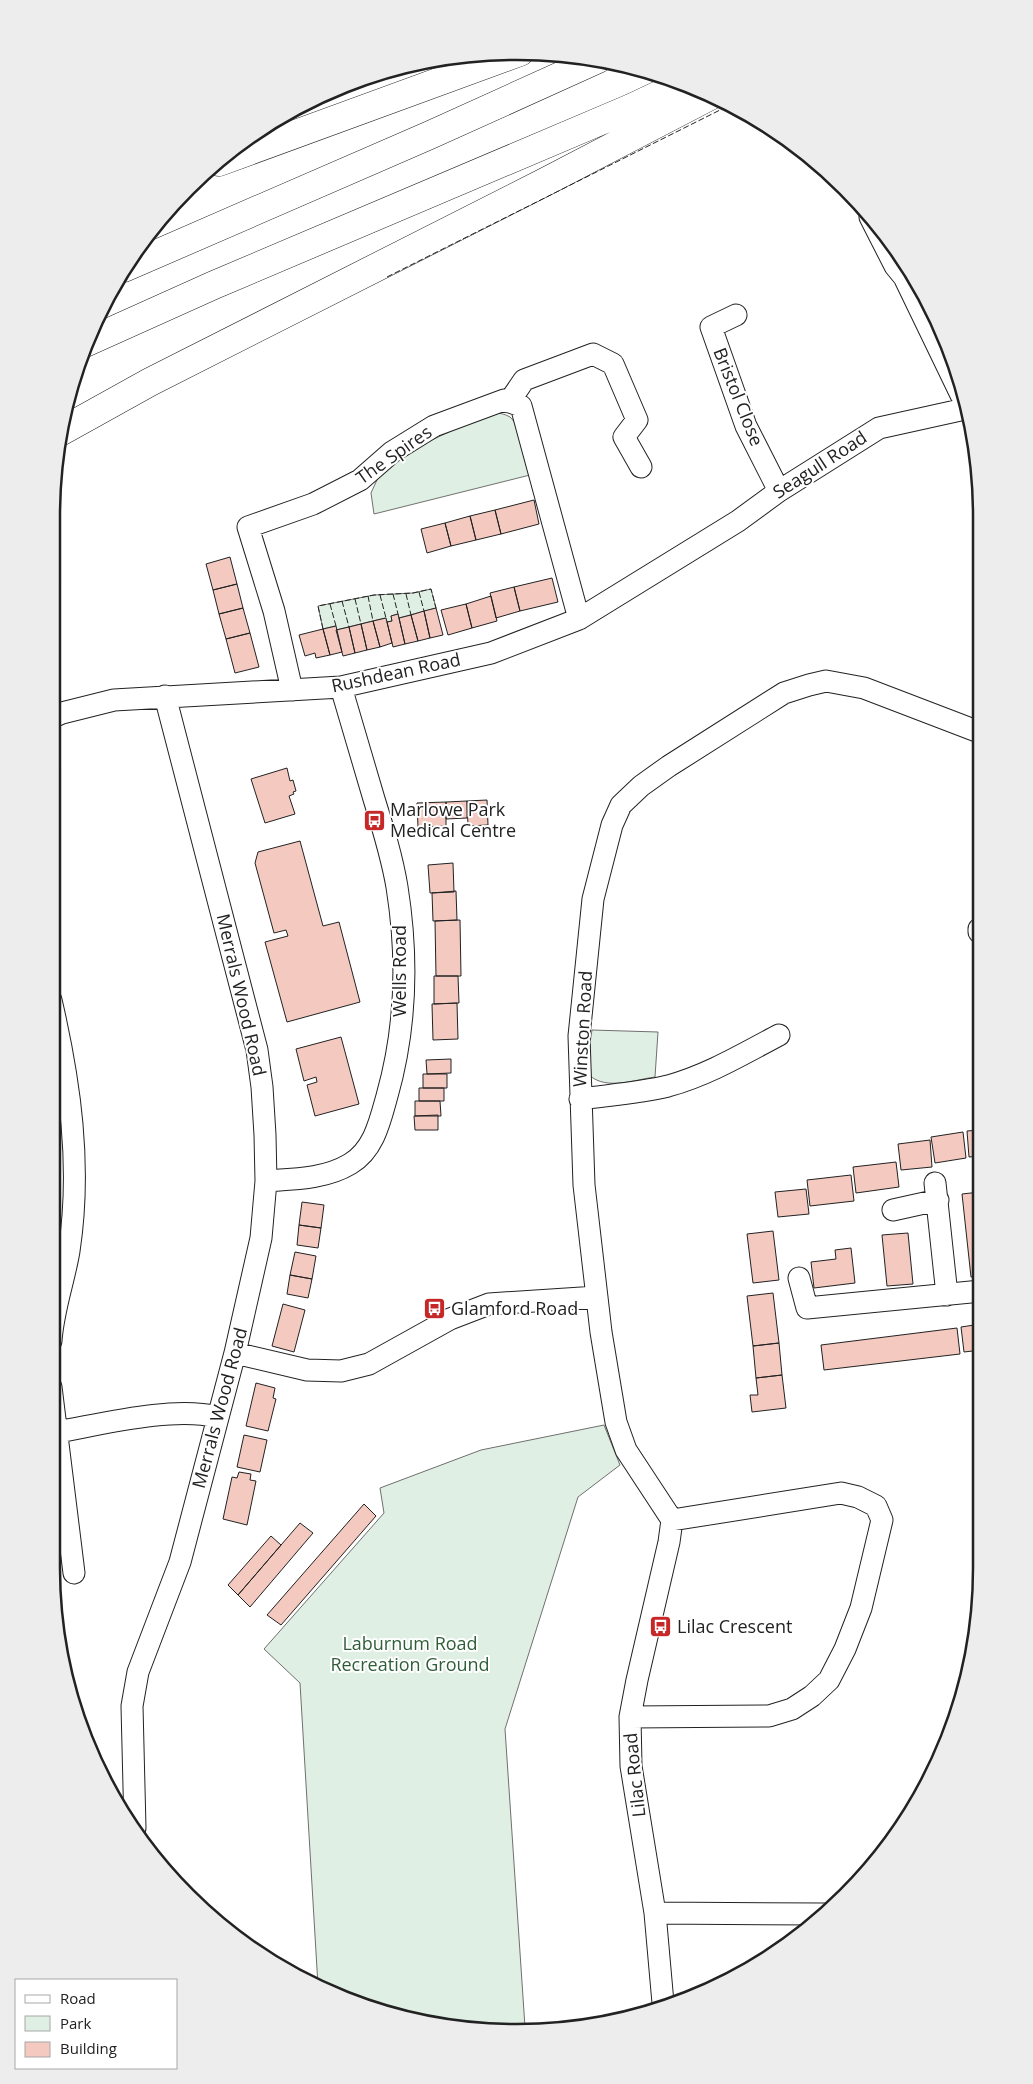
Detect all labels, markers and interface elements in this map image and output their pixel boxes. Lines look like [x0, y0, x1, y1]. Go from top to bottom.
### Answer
street label: Bristol Close [708, 344, 770, 449]
street label: The Spires [351, 419, 436, 489]
street label: Seagull Road [768, 425, 871, 504]
street label: Rushdean Road [329, 647, 463, 697]
place label: Marlowe Park Medical Centre [390, 797, 516, 842]
bus stop icon: Marlowe Park Medical Centre [362, 808, 386, 832]
street label: Merrals Wood Road [212, 911, 272, 1078]
street label: Wells Road [387, 925, 411, 1017]
street label: Winston Road [567, 970, 597, 1088]
place label: Glamford Road [451, 1296, 578, 1320]
bus stop icon: Glamford Road [423, 1297, 447, 1321]
street label: Merrals Wood Road [186, 1325, 252, 1491]
place label: Lilac Crescent [677, 1614, 792, 1638]
bus stop icon: Lilac Crescent [649, 1615, 673, 1639]
park label: Laburnum Road Recreation Ground [330, 1631, 490, 1676]
street label: Lilac Road [618, 1732, 650, 1819]
legend [15, 1979, 178, 2069]
text: Road [60, 1988, 96, 2008]
text: Park [60, 2013, 91, 2033]
text: Building [60, 2038, 117, 2058]

